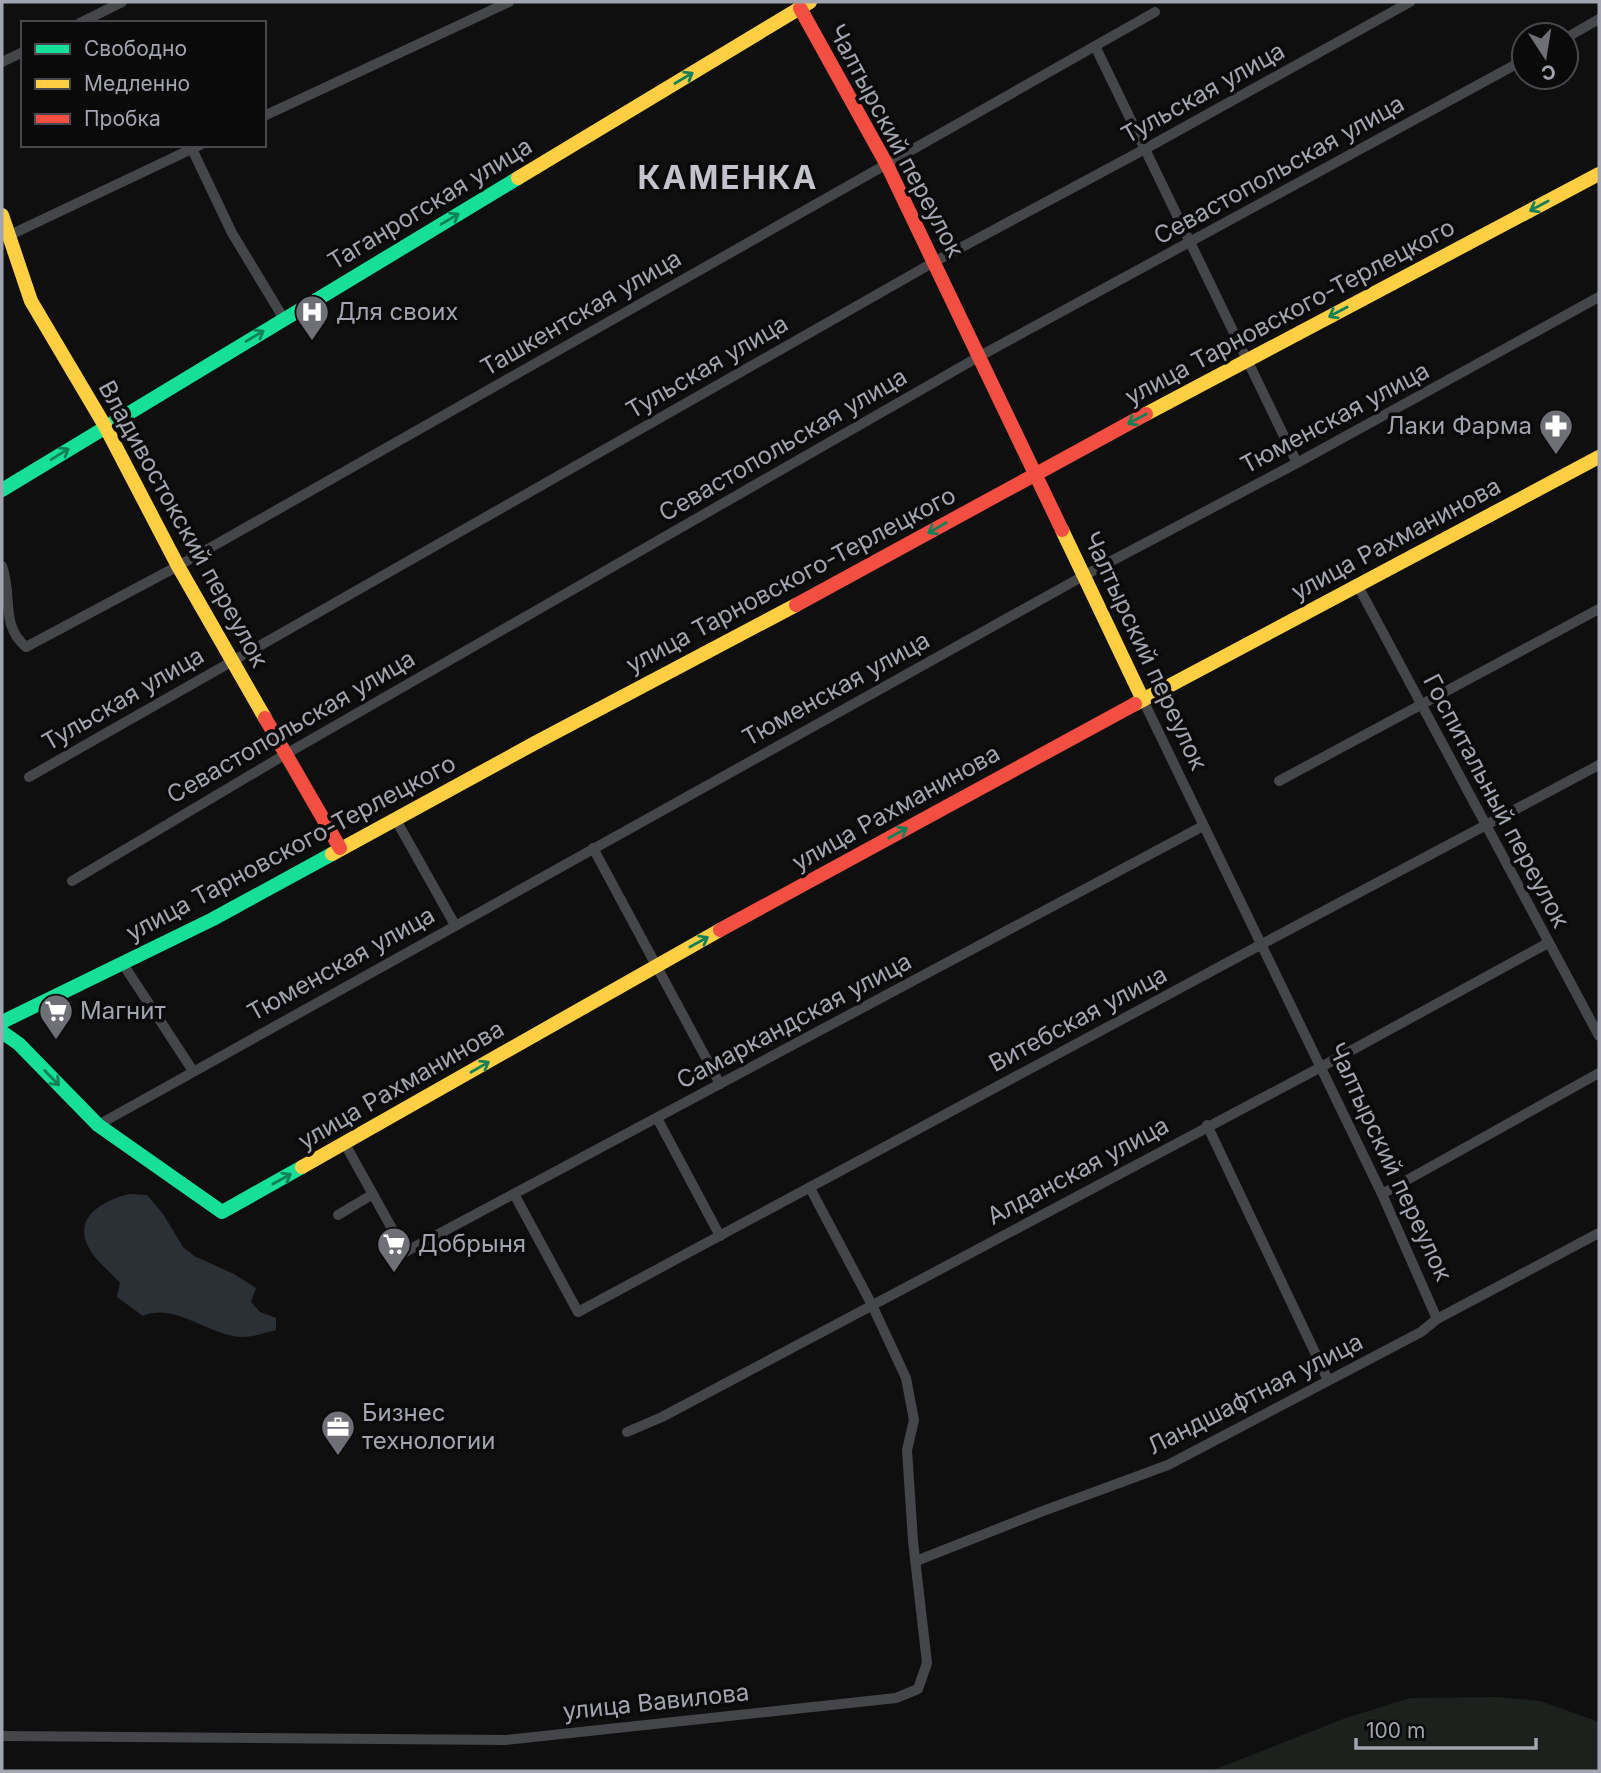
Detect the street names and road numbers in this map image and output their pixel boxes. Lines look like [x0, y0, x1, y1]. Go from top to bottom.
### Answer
street label: Чалтырский переулок [823, 19, 970, 262]
street label: Тульская улица [1116, 36, 1289, 149]
street label: Севастопольская улица [1149, 89, 1409, 251]
street label: Таганрогская улица [322, 131, 537, 276]
street label: улица Тарновского-Терлецкого [1120, 212, 1459, 411]
street label: Ташкентская улица [475, 243, 686, 382]
street label: Тульская улица [621, 308, 793, 425]
street label: Тюменская улица [1235, 356, 1434, 480]
street label: Севастопольская улица [654, 362, 912, 528]
street label: Владивостокский переулок [92, 375, 274, 672]
street label: улица Рахманинова [1286, 471, 1505, 606]
street label: улица Тарновского-Терлецкого [621, 480, 960, 679]
street label: Чалтырский переулок [1077, 527, 1213, 775]
street label: Тюменская улица [737, 625, 934, 752]
street label: Тульская улица [37, 640, 209, 757]
street label: Севастопольская улица [162, 644, 420, 810]
street label: Госпитальный переулок [1417, 669, 1576, 933]
street label: улица Рахманинова [787, 738, 1005, 877]
street label: улица Тарновского-Терлецкого [121, 748, 460, 947]
street label: Тюменская улица [242, 900, 439, 1027]
street label: Самаркандская улица [671, 946, 916, 1095]
street label: Витебская улица [984, 959, 1172, 1078]
street label: улица Рахманинова [293, 1014, 509, 1155]
street label: Чалтырский переулок [1322, 1038, 1458, 1286]
street label: Алданская улица [982, 1110, 1174, 1231]
street label: Ландшафтная улица [1142, 1327, 1367, 1460]
street label: улица Вавилова [561, 1677, 751, 1726]

